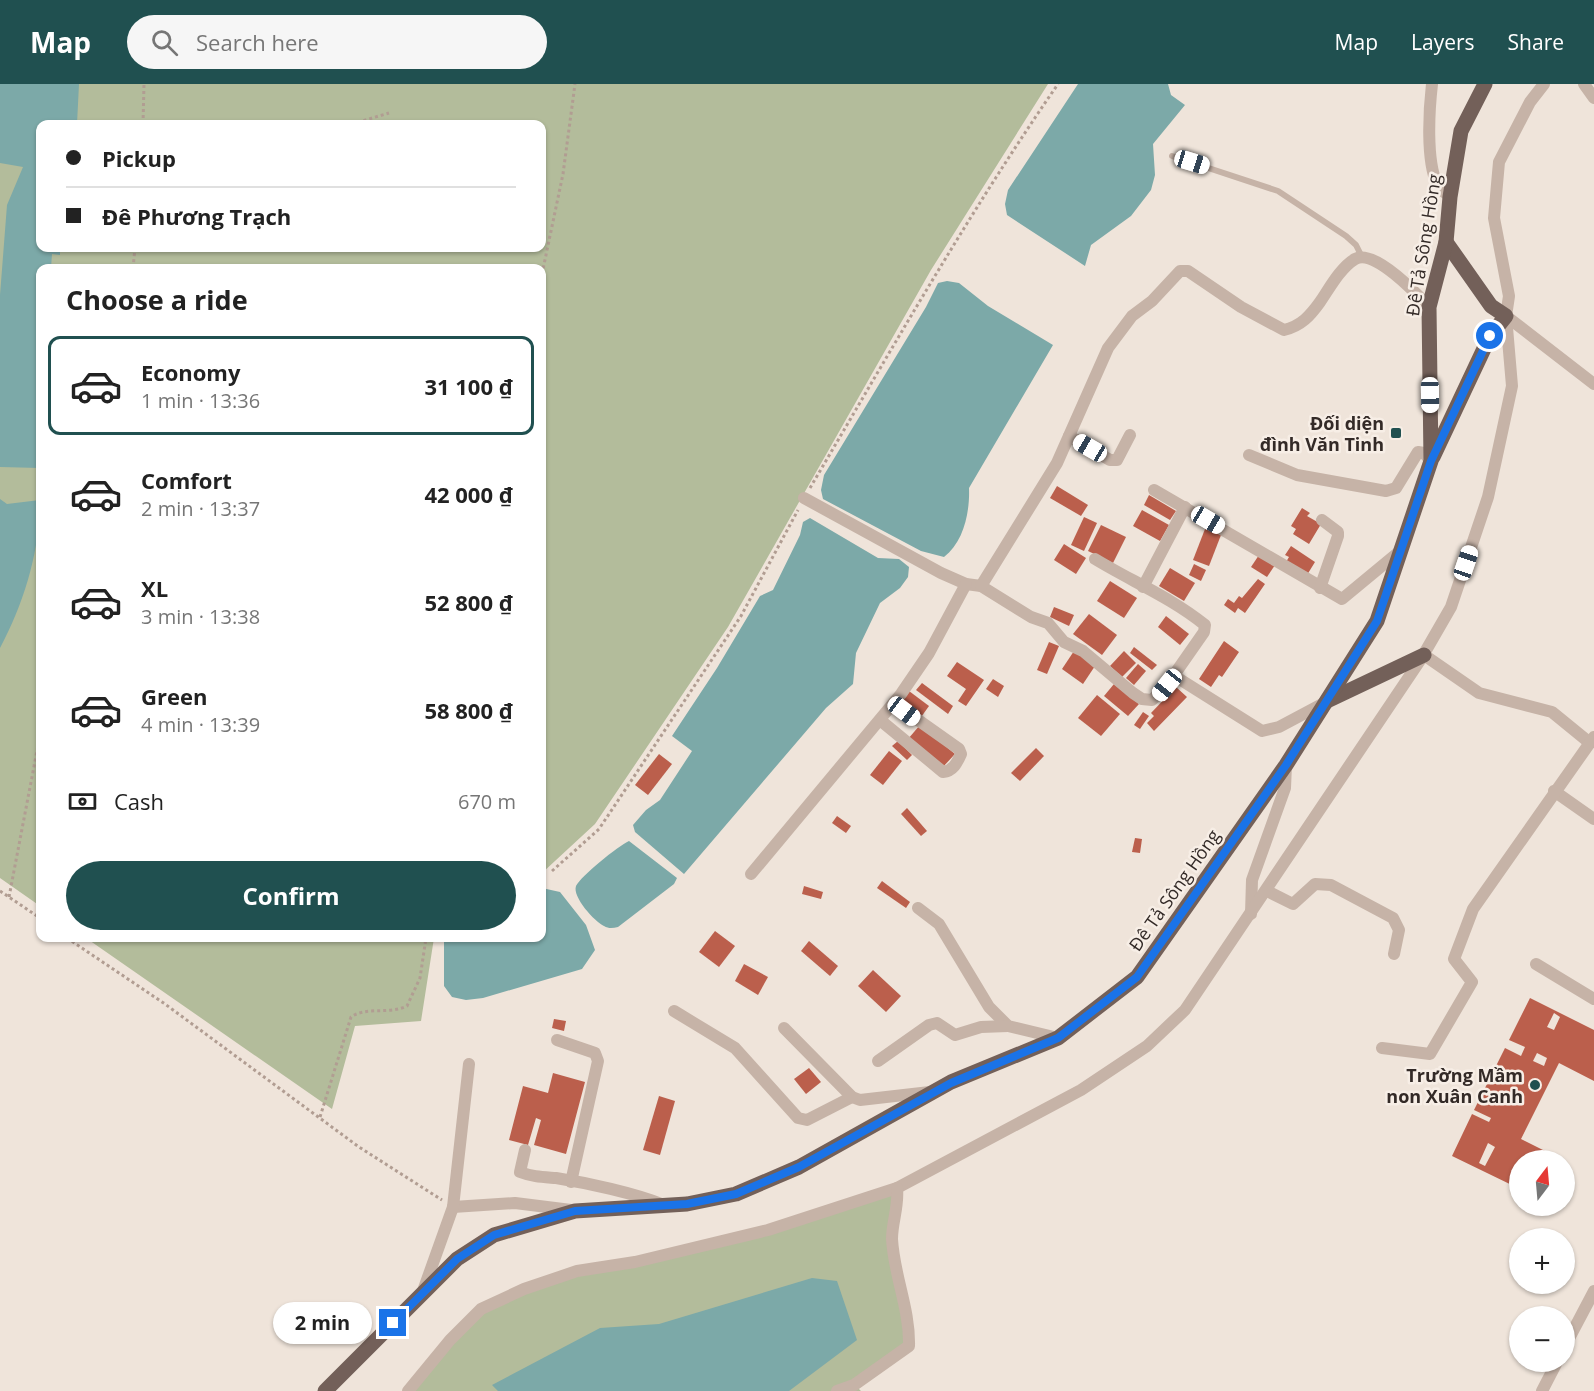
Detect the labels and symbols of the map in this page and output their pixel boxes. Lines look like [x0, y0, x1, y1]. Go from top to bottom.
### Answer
car [1172, 148, 1212, 176]
street label: Đê Tả Sông Hồng [1400, 172, 1446, 318]
route start [1476, 322, 1503, 349]
car [1421, 377, 1439, 413]
place label: Đối diện đình Văn Tinh [1260, 411, 1384, 456]
marker: Đối diện đình Văn Tinh [1389, 426, 1403, 440]
car [1070, 431, 1110, 465]
car [1188, 503, 1228, 537]
car [1452, 543, 1480, 583]
car [1149, 665, 1185, 705]
car [884, 693, 924, 729]
street label: Đê Tả Sông Hồng [1123, 824, 1225, 956]
place label: Trường Mầm non Xuân Canh [1386, 1063, 1523, 1108]
marker: Trường Mầm non Xuân Canh [1528, 1078, 1542, 1092]
north arrow [1509, 1150, 1575, 1216]
callout: 2 min [273, 1302, 372, 1344]
route end [379, 1309, 406, 1336]

